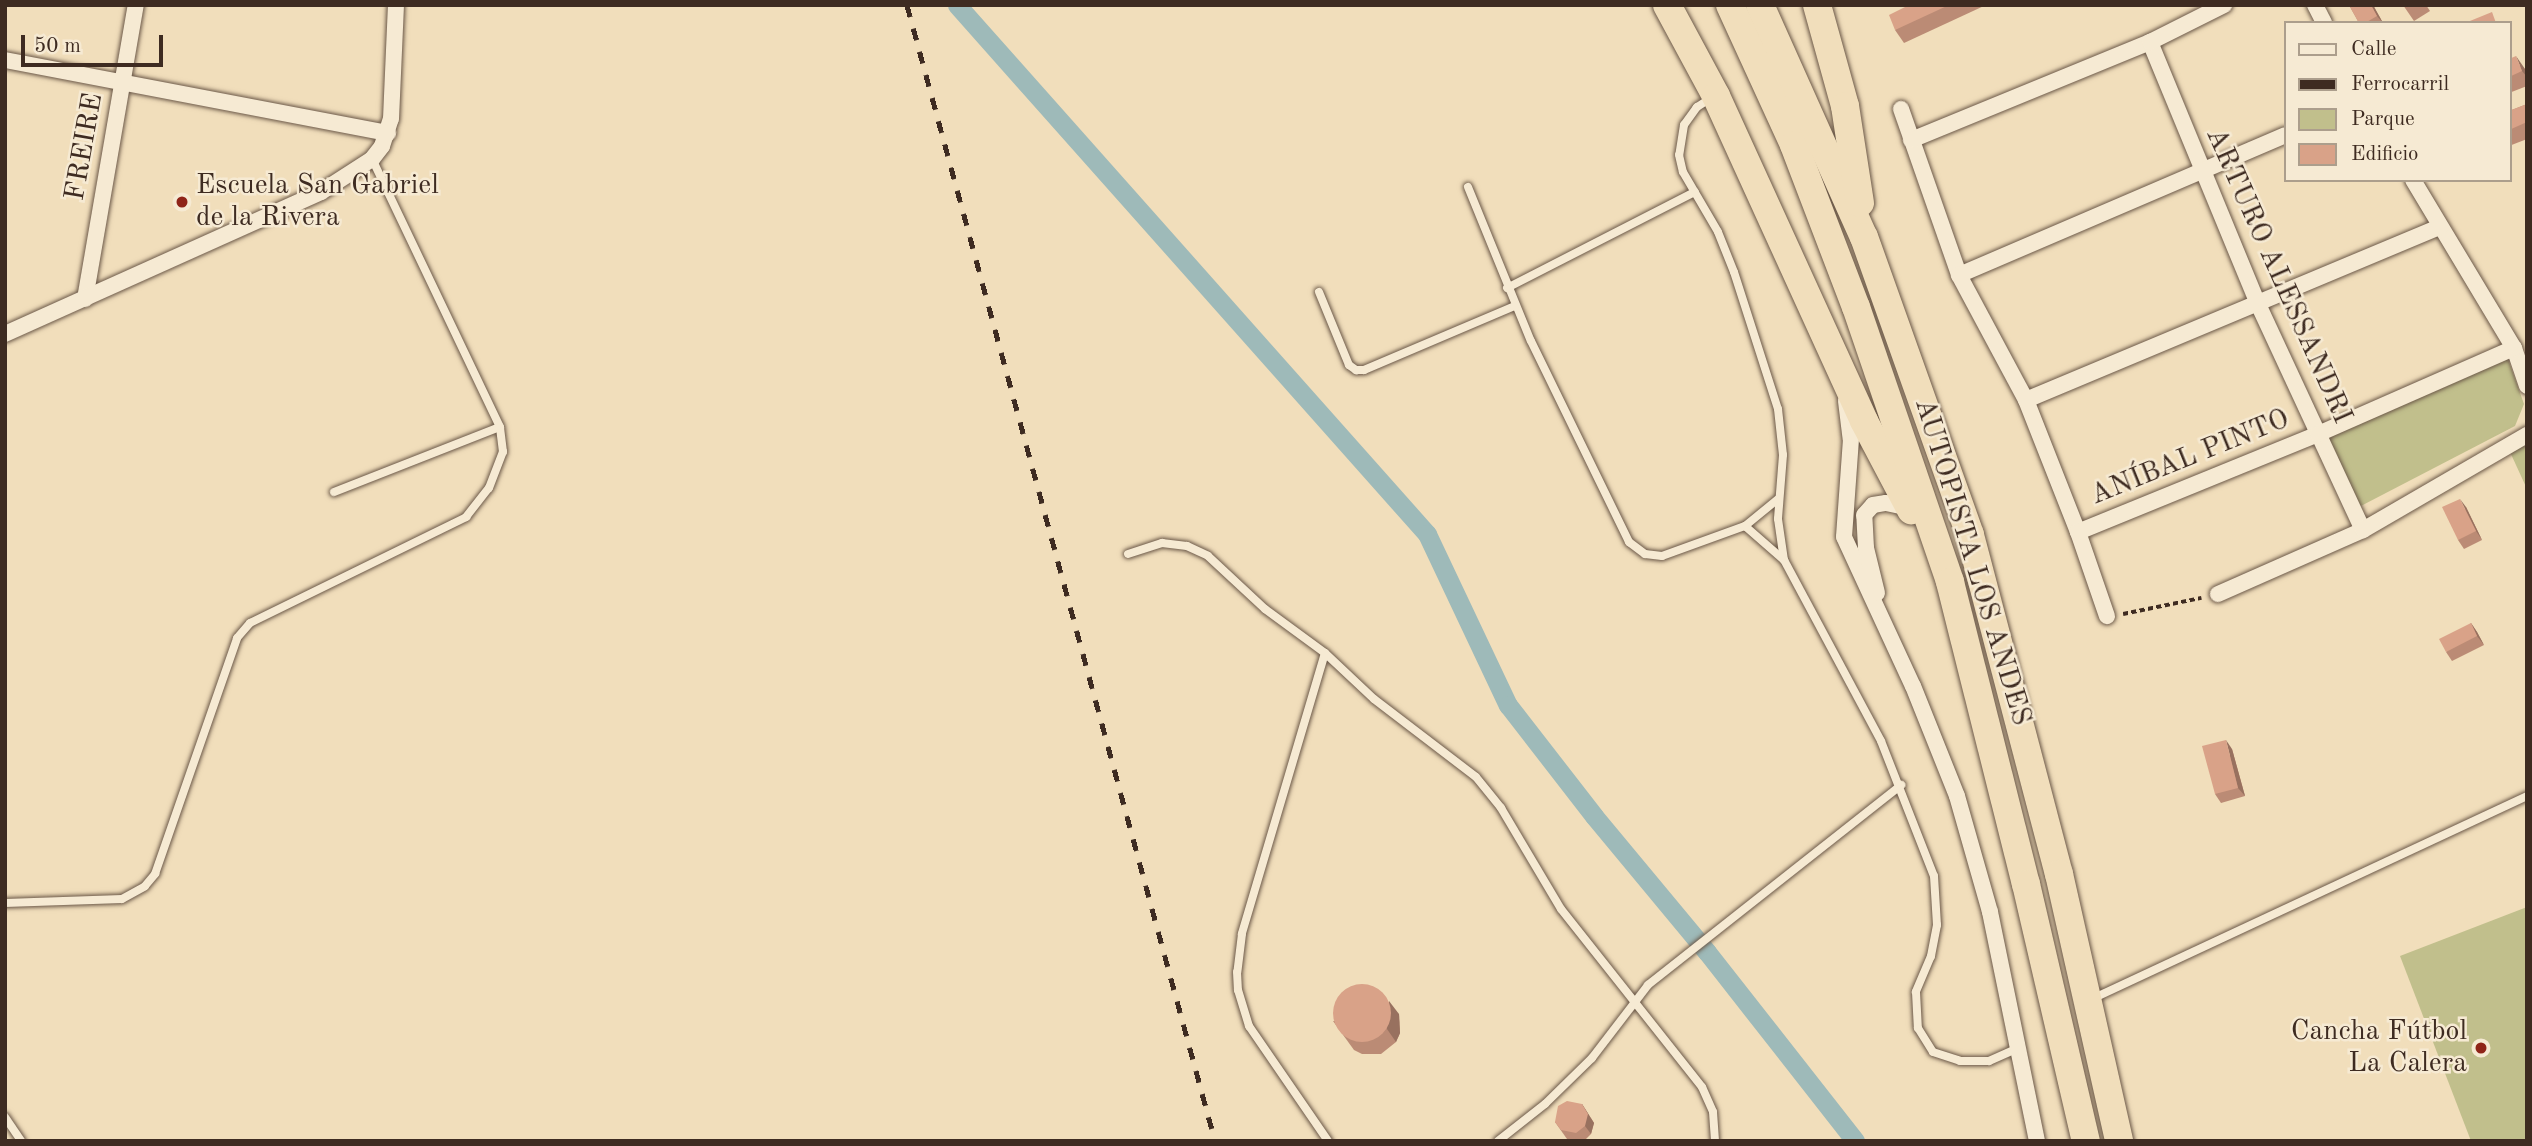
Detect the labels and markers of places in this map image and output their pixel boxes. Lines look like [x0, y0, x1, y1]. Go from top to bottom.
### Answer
place label: Escuela San Gabriel de la Rivera [196, 169, 439, 235]
marker: Escuela San Gabriel de la Rivera [174, 194, 190, 210]
place label: Cancha Fútbol La Calera [2291, 1015, 2467, 1081]
marker: Cancha Fútbol La Calera [2473, 1040, 2489, 1056]

